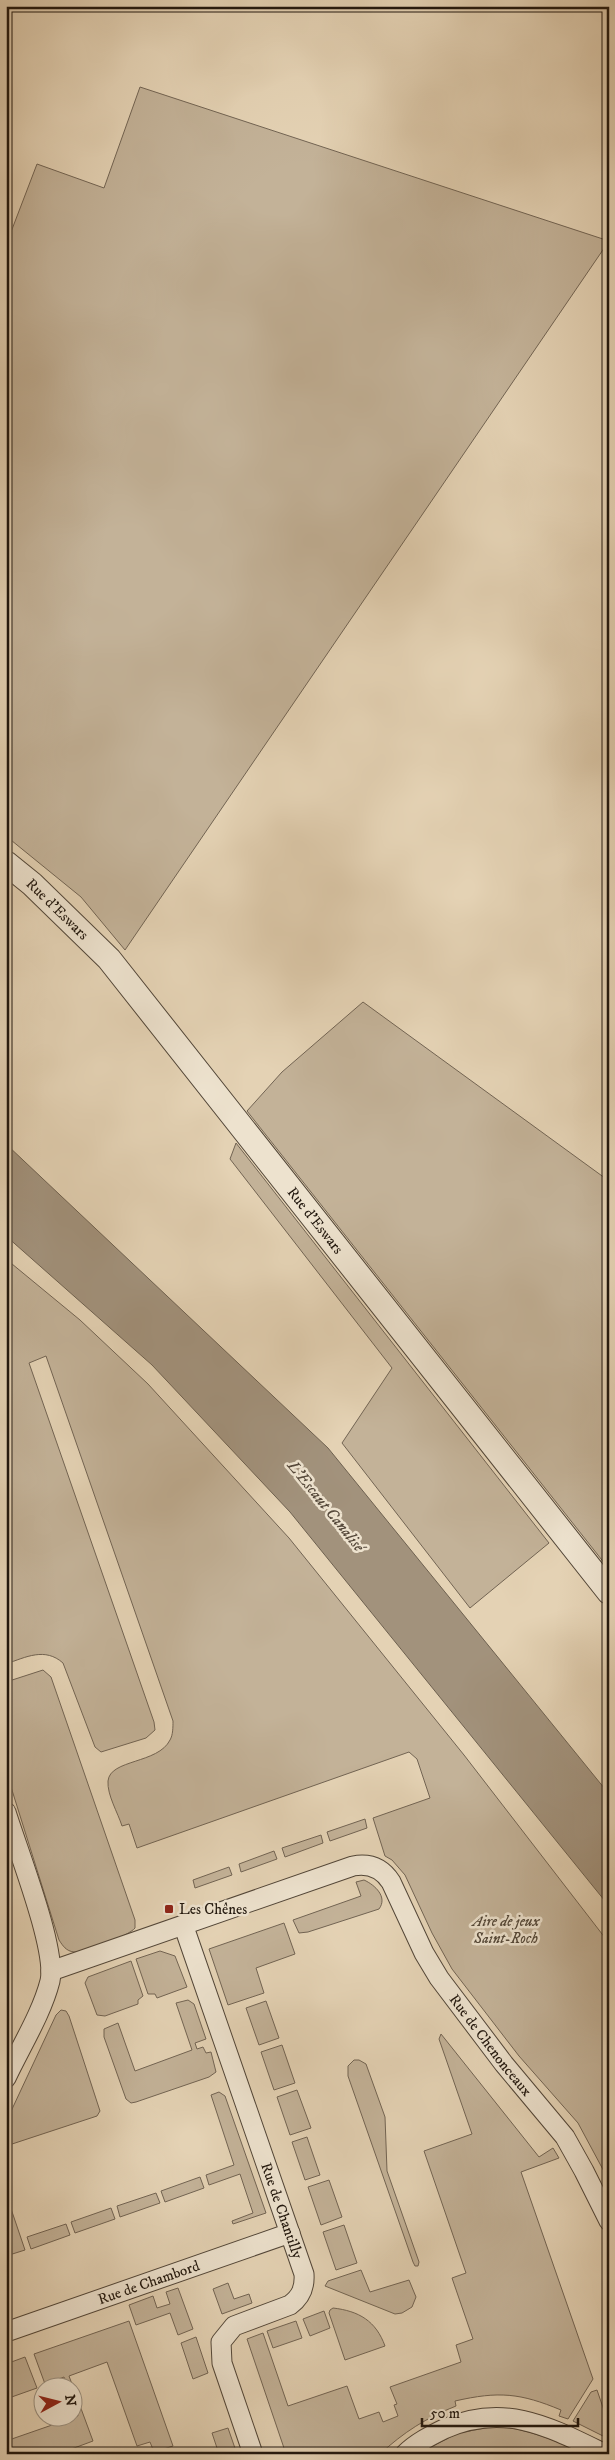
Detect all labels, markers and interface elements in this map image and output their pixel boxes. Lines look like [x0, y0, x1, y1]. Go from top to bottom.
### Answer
street label: Rue d'Eswars [22, 874, 93, 944]
street label: Rue d'Eswars [283, 1183, 348, 1258]
water label: L'Escaut Canalisé [282, 1456, 371, 1558]
place label: Les Chênes [179, 1900, 247, 1919]
marker: Les Chênes [163, 1903, 175, 1915]
park label: Aire de jeux Saint-Roch [471, 1912, 541, 1948]
street label: Rue de Chenonceaux [445, 1990, 537, 2101]
street label: Rue de Chantilly [257, 2160, 308, 2262]
street label: Rue de Chambord [95, 2256, 202, 2309]
north arrow [32, 2378, 82, 2428]
text: N [60, 2394, 80, 2408]
scale bar [422, 2395, 579, 2427]
text: 50 m [430, 2404, 460, 2423]

